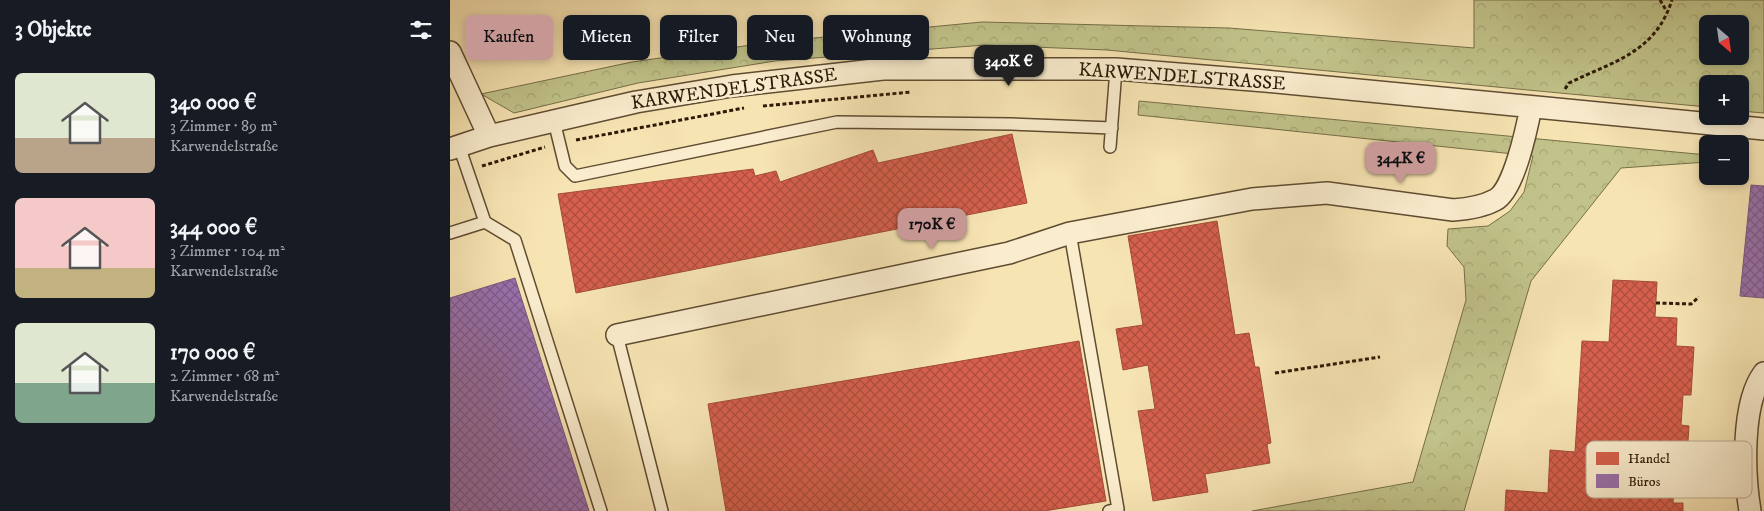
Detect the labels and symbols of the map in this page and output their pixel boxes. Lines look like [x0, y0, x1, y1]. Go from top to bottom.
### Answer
north arrow [1699, 15, 1749, 65]
pin: 340K € [968, 44, 1050, 87]
street label: KARWENDELSTRASSE [1078, 58, 1286, 96]
street label: KARWENDELSTRASSE [630, 63, 838, 115]
pin: 344K € [1360, 142, 1442, 184]
pin: 170K € [891, 208, 973, 250]
legend [1586, 441, 1752, 498]
text: Handel [1628, 450, 1671, 468]
text: Büros [1628, 473, 1661, 491]

